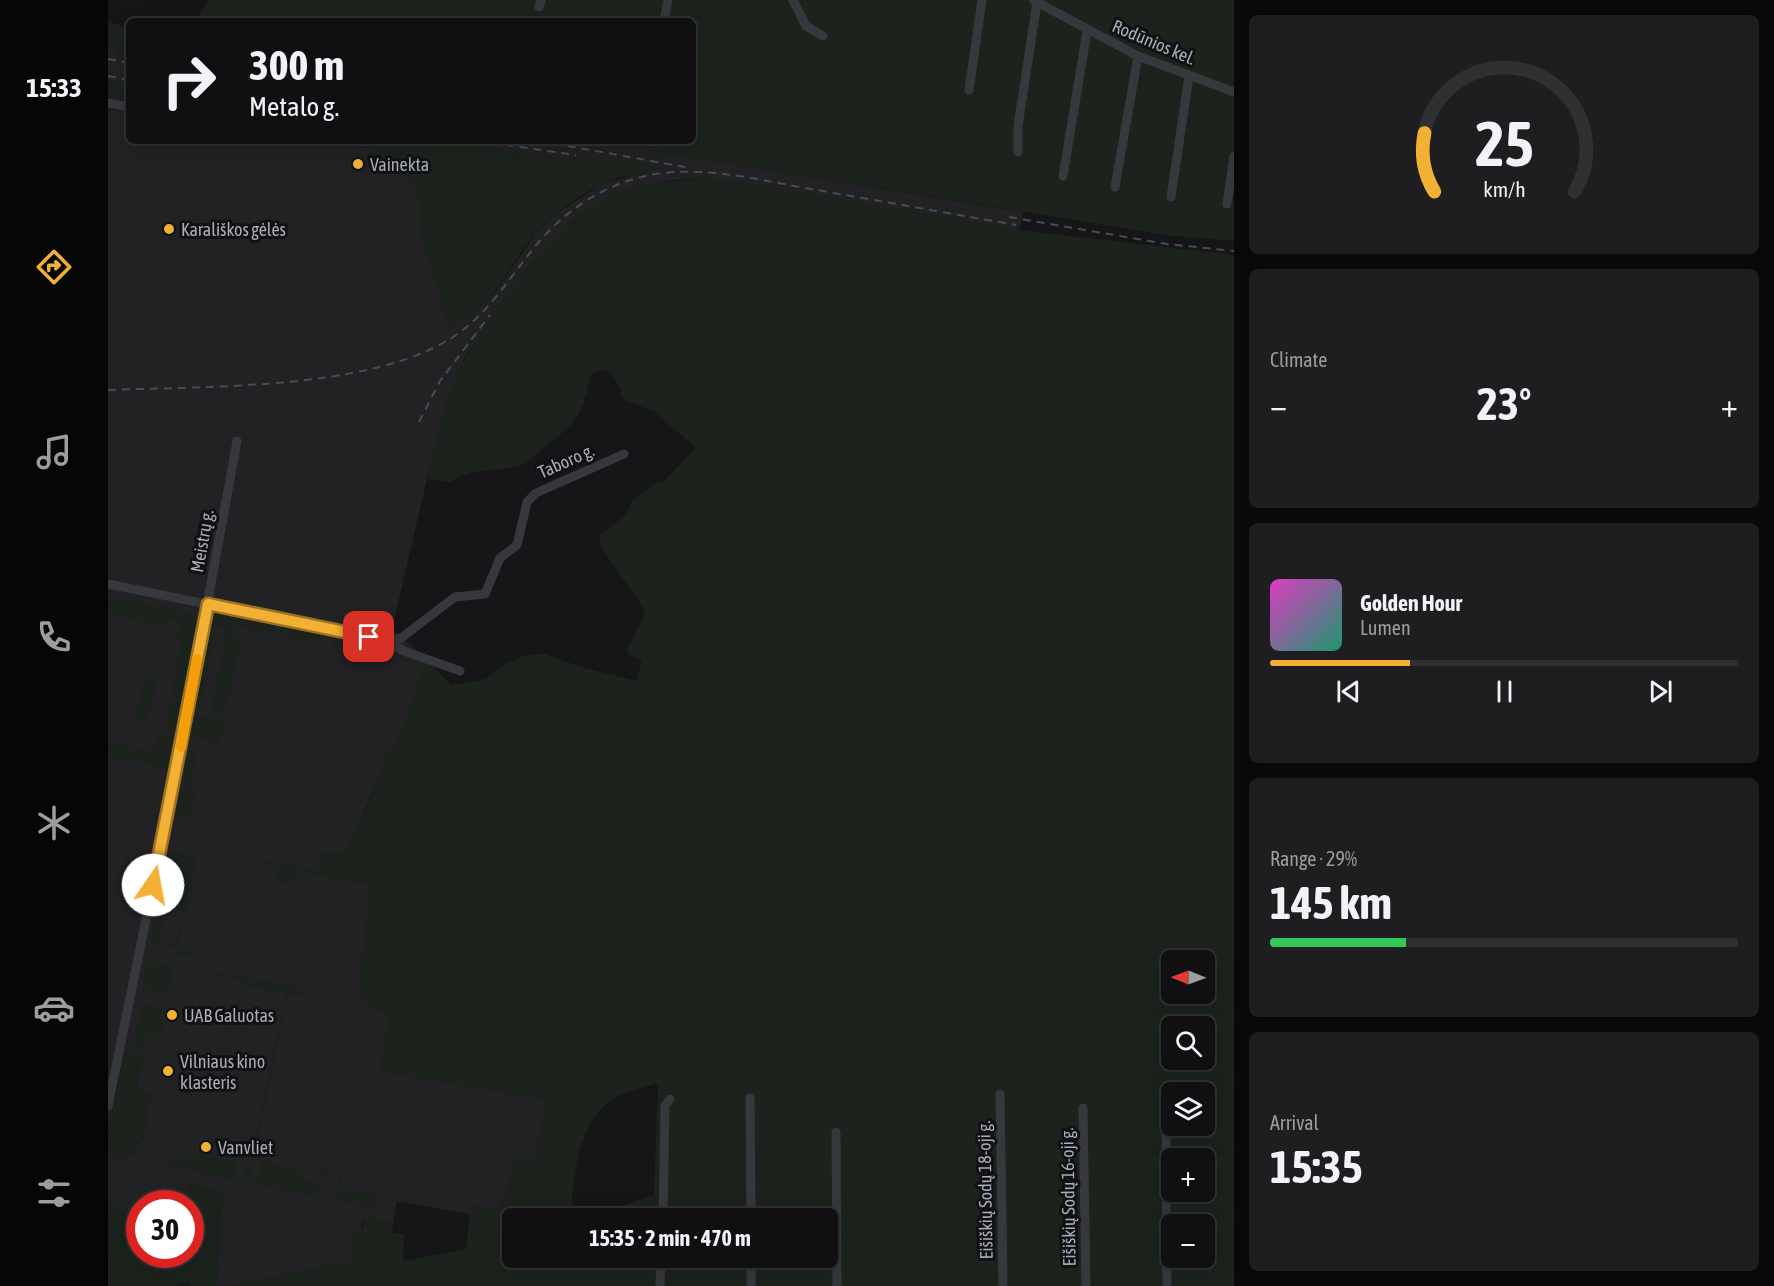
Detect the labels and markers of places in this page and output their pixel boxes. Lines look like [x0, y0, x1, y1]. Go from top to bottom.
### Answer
place label: Vainekta [370, 154, 429, 175]
marker: Vainekta [351, 157, 365, 171]
place label: Karališkos gėlės [181, 219, 286, 240]
marker: Karališkos gėlės [162, 222, 176, 236]
pin [343, 611, 394, 662]
place label: UAB Galuotas [184, 1005, 274, 1026]
marker: UAB Galuotas [165, 1008, 179, 1022]
place label: Vilniaus kino klasteris [180, 1051, 265, 1093]
marker: Vilniaus kino klasteris [161, 1064, 175, 1078]
place label: Vanvliet [218, 1137, 273, 1158]
marker: Vanvliet [199, 1140, 213, 1154]

